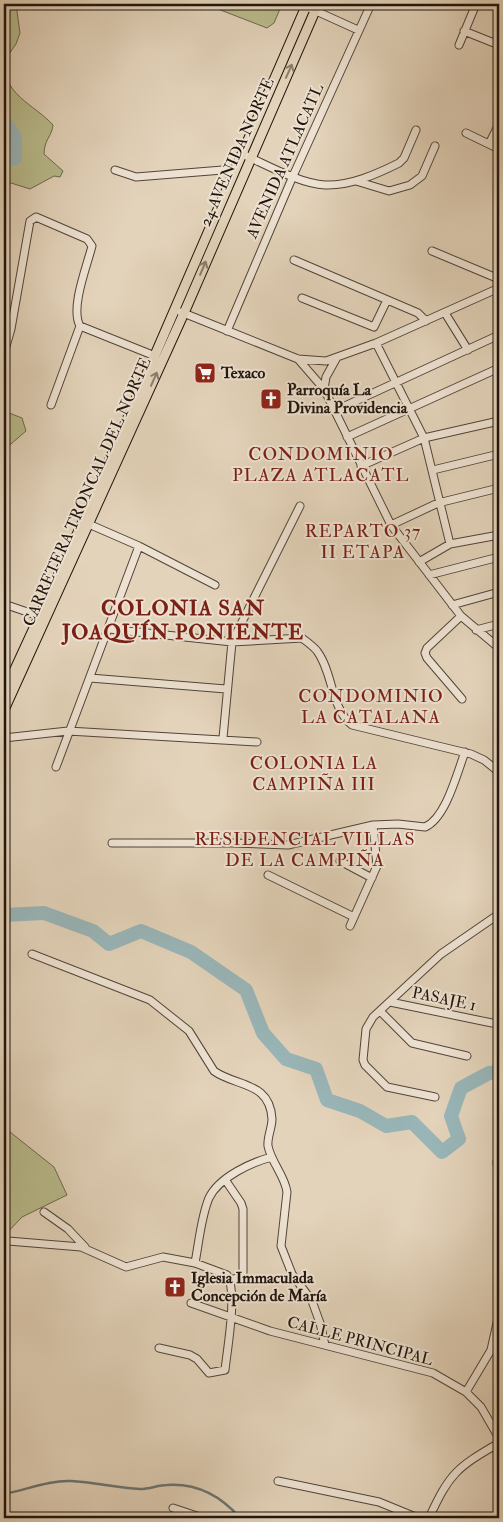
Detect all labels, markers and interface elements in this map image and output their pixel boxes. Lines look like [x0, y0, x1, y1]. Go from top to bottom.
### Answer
one-way arrow [284, 64, 294, 79]
street label: 24 AVENIDA NORTE [195, 75, 279, 229]
street label: AVENIDA ATLACATL [241, 80, 328, 242]
one-way arrow [199, 261, 208, 276]
street label: CARRETERA TRONCAL DEL NORTE [18, 354, 156, 630]
supermarket icon: Texaco [193, 361, 217, 385]
place label: Texaco [220, 363, 266, 383]
one-way arrow [150, 372, 160, 387]
place label: Parroquía La Divina Providencia [287, 380, 408, 418]
church icon: Parroquía La Divina Providencia [259, 387, 283, 411]
district label: CONDOMINIO PLAZA ATLACATL [232, 443, 410, 487]
district label: REPARTO 37 II ETAPA [305, 520, 421, 564]
district label: COLONIA SAN JOAQUÍN PONIENTE [61, 595, 304, 646]
district label: CONDOMINIO LA CATALANA [298, 685, 444, 729]
district label: COLONIA LA CAMPIÑA III [250, 752, 378, 796]
district label: RESIDENCIAL VILLAS DE LA CAMPIÑA [195, 828, 415, 872]
street label: PASAJE 1 [410, 982, 478, 1017]
place label: Iglesia Immaculada Concepción de María [191, 1268, 327, 1307]
church icon: Iglesia Immaculada Concepción de María [163, 1275, 187, 1299]
street label: CALLE PRINCIPAL [285, 1312, 436, 1370]

